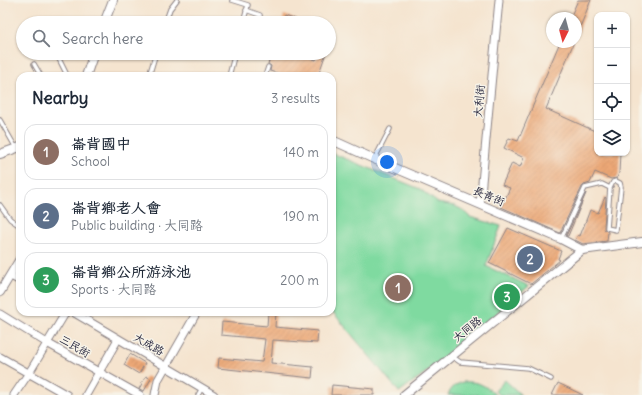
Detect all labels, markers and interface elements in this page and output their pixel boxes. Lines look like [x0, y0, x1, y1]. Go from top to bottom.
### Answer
north arrow [546, 12, 582, 48]
map controls [594, 12, 630, 156]
button: + [594, 12, 630, 48]
search box [16, 16, 336, 60]
icon: search [30, 27, 52, 49]
text: Search here [62, 29, 143, 48]
button: − [594, 48, 630, 84]
street label: 大利街 [471, 83, 487, 118]
button: locate [594, 84, 630, 120]
text: Nearby [32, 87, 88, 109]
text: 3 results [271, 90, 320, 107]
button: layers [594, 120, 630, 156]
text: 崙背國中 [71, 134, 131, 153]
text: 1 [43, 144, 49, 161]
text: 140 m [283, 144, 319, 161]
your location [377, 152, 397, 172]
text: School [71, 153, 110, 170]
street label: 長青街 [471, 183, 508, 209]
text: 崙背鄉老人會 [71, 198, 161, 217]
text: 2 [42, 208, 50, 225]
text: 190 m [283, 208, 319, 225]
text: Public building · 大同路 [71, 217, 203, 234]
pin: 2 [517, 244, 543, 274]
text: 崙背鄉公所游泳池 [71, 262, 191, 281]
text: 3 [42, 272, 50, 289]
text: 200 m [280, 272, 319, 289]
pin: 1 [385, 273, 411, 303]
text: Sports · 大同路 [71, 281, 157, 298]
pin: 3 [494, 282, 520, 312]
street label: 大同路 [450, 313, 484, 345]
street label: 大成路 [131, 330, 167, 358]
street label: 三民街 [57, 332, 94, 361]

